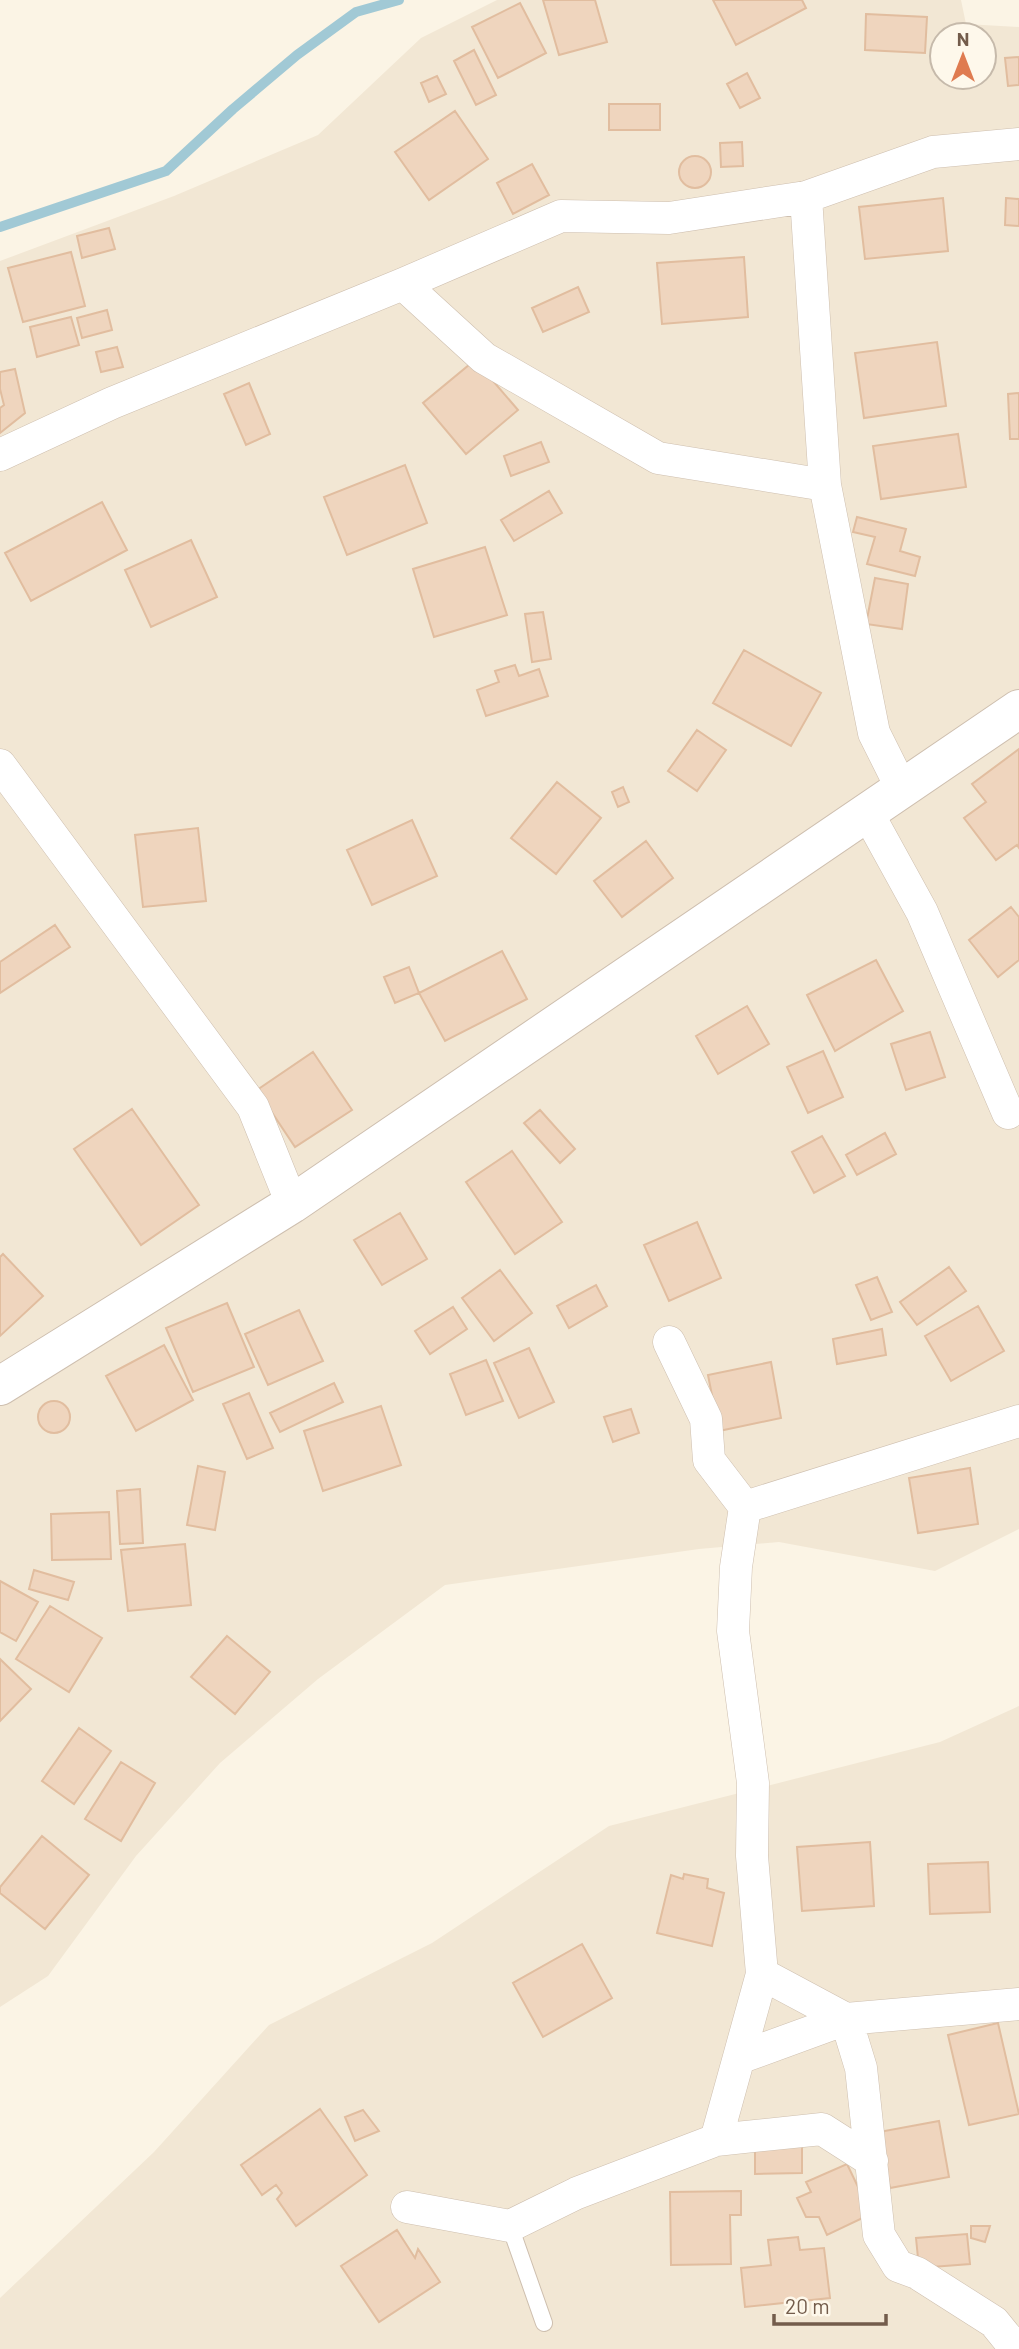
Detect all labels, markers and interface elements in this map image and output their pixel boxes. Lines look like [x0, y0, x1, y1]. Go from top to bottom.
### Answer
north arrow [928, 21, 998, 91]
text: N [957, 27, 969, 50]
scale bar [774, 2282, 886, 2326]
text: 20 m [785, 2293, 830, 2318]

